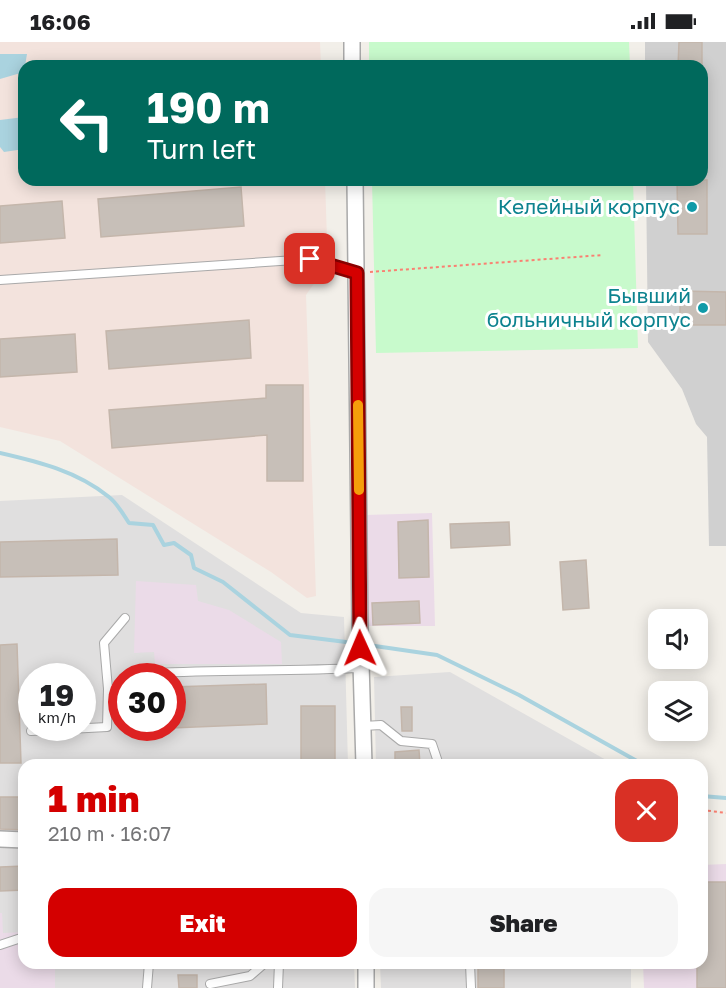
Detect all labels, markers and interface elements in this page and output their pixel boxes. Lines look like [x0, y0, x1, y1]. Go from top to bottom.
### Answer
text: 16:06 [30, 8, 91, 35]
text: 190 m [147, 82, 270, 132]
icon: left [48, 84, 126, 162]
text: Turn left [147, 133, 256, 165]
place label: Келейный корпус [498, 193, 680, 219]
marker: Келейный корпус [685, 200, 699, 214]
pin [284, 233, 335, 284]
icon: arrive [293, 242, 326, 275]
place label: Бывший больничный корпус [487, 282, 691, 332]
marker: Бывший больничный корпус [696, 301, 710, 315]
map controls [648, 609, 708, 741]
button: sound [648, 609, 708, 669]
position arrow [328, 616, 392, 680]
speed limit sign: 30 [108, 663, 186, 741]
text: 19 [40, 677, 74, 713]
button: layers [648, 681, 708, 741]
text: km/h [38, 708, 76, 726]
text: 1 min [48, 777, 139, 820]
button: close [615, 779, 678, 842]
text: 210 m · 16:07 [48, 821, 171, 845]
button: Exit [48, 888, 357, 957]
button: Share [369, 888, 678, 957]

